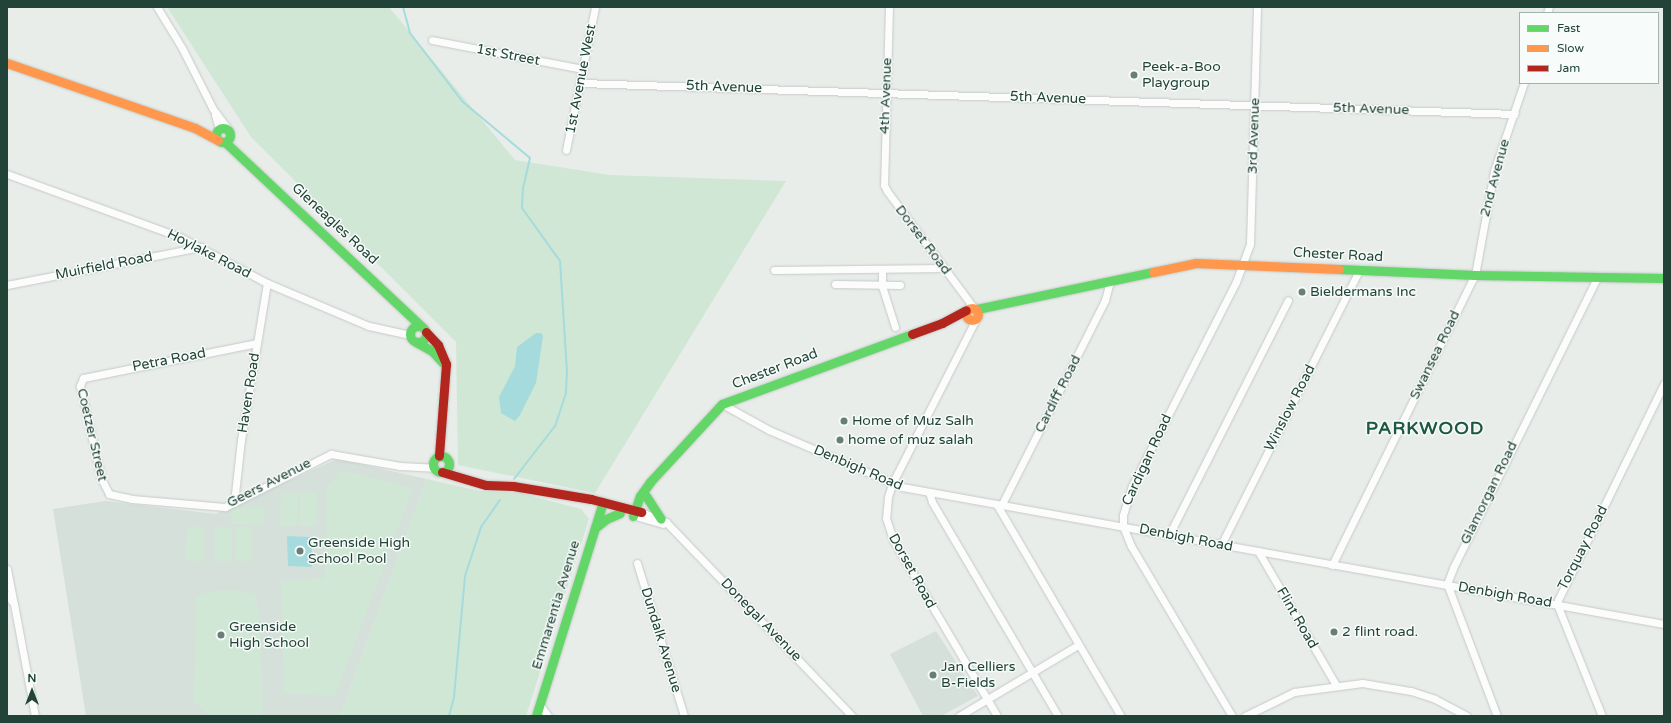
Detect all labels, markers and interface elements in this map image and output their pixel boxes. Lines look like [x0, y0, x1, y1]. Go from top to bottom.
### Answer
legend [1519, 12, 1659, 84]
text: Fast [1557, 21, 1580, 35]
street label: 1st Avenue West [562, 23, 600, 135]
street label: 1st Street [475, 41, 541, 69]
text: Slow [1557, 41, 1584, 55]
street label: 4th Avenue [876, 58, 896, 134]
place label: Peek-a-Boo Playgroup [1142, 59, 1221, 92]
text: Jam [1557, 61, 1580, 75]
marker: Peek-a-Boo Playgroup [1129, 70, 1139, 80]
street label: 5th Avenue [686, 77, 762, 97]
street label: 5th Avenue [1010, 88, 1086, 108]
street label: 3rd Avenue [1244, 97, 1264, 175]
street label: 5th Avenue [1333, 99, 1409, 119]
street label: 2nd Avenue [1477, 137, 1513, 219]
street label: Gleneagles Road [288, 180, 382, 268]
street label: Dorset Road [891, 202, 955, 278]
street label: Hoylake Road [164, 226, 254, 282]
street label: Chester Road [1293, 244, 1383, 266]
street label: Muirfield Road [54, 248, 154, 284]
place label: Bieldermans Inc [1310, 284, 1416, 300]
marker: Bieldermans Inc [1297, 287, 1307, 297]
street label: Swansea Road [1406, 308, 1464, 402]
street label: Petra Road [131, 345, 207, 375]
street label: Chester Road [730, 345, 820, 393]
street label: Haven Road [234, 352, 264, 434]
street label: Cardiff Road [1031, 352, 1085, 436]
street label: Winslow Road [1261, 362, 1319, 454]
street label: Coetzer Street [73, 387, 111, 483]
street label: Cardigan Road [1118, 412, 1176, 508]
place label: Home of Muz Salh [852, 413, 974, 429]
marker: Home of Muz Salh [839, 416, 849, 426]
district label: PARKWOOD [1366, 417, 1484, 439]
place label: home of muz salah [848, 432, 973, 448]
marker: home of muz salah [835, 435, 845, 445]
street label: Glamorgan Road [1457, 439, 1521, 547]
street label: Denbigh Road [811, 442, 905, 494]
street label: Geers Avenue [224, 455, 314, 511]
street label: Torquay Road [1554, 503, 1612, 593]
street label: Denbigh Road [1138, 521, 1234, 555]
street label: Dorset Road [885, 531, 939, 611]
place label: Greenside High School Pool [308, 535, 410, 568]
street label: Emmarentia Avenue [528, 538, 584, 672]
marker: Greenside High School Pool [295, 546, 305, 556]
street label: Donegal Avenue [717, 575, 805, 665]
street label: Denbigh Road [1457, 578, 1553, 612]
street label: Flint Road [1273, 584, 1321, 652]
street label: Dundalk Avenue [637, 585, 685, 695]
place label: Greenside High School [229, 619, 309, 652]
place label: 2 flint road. [1342, 624, 1418, 640]
marker: 2 flint road. [1329, 627, 1339, 637]
marker: Greenside High School [216, 630, 226, 640]
place label: Jan Celliers B-Fields [941, 659, 1015, 692]
marker: Jan Celliers B-Fields [928, 670, 938, 680]
north arrow [12, 671, 52, 711]
text: N [28, 672, 36, 685]

